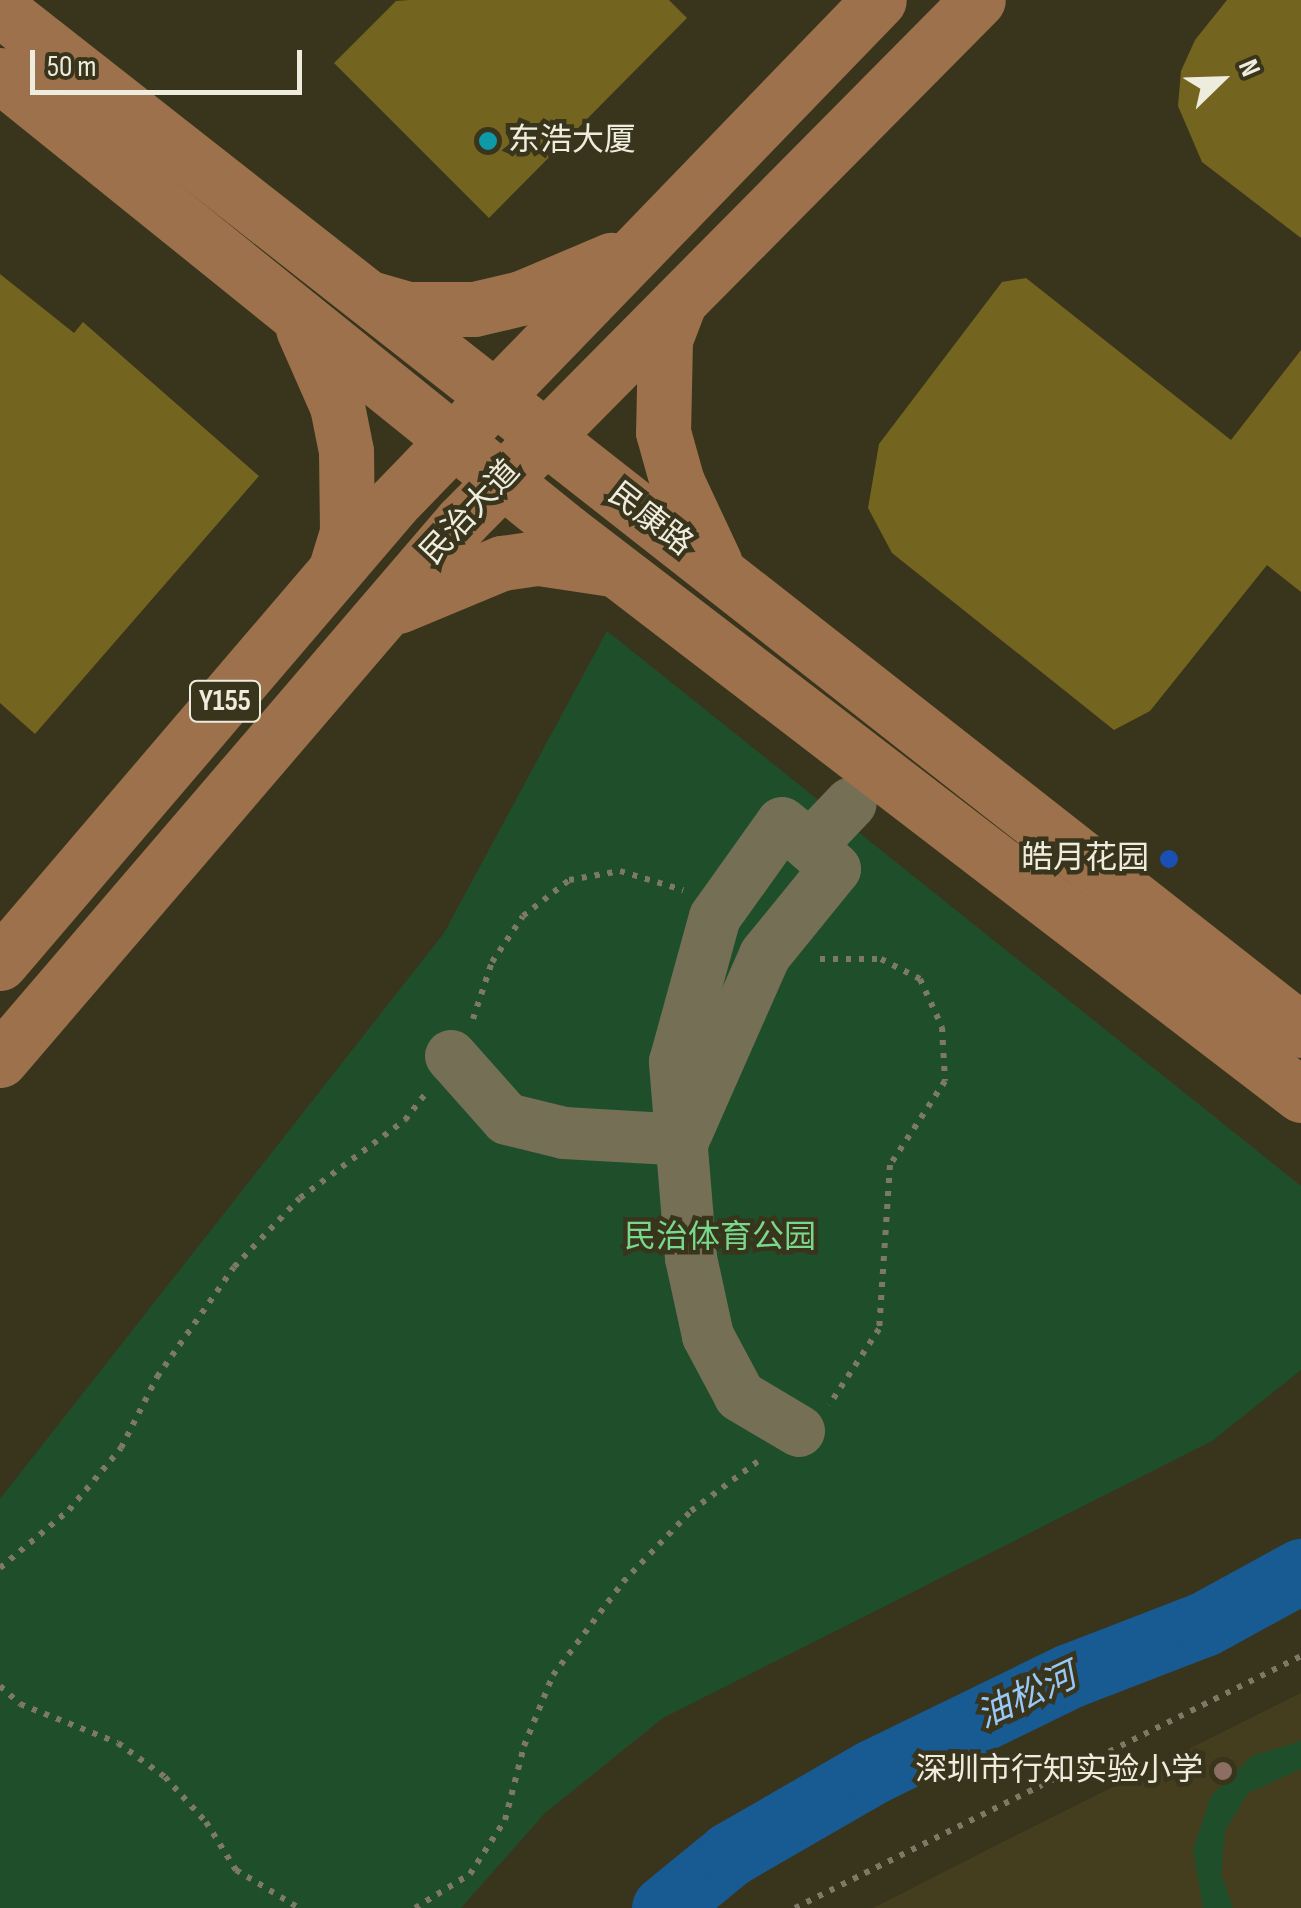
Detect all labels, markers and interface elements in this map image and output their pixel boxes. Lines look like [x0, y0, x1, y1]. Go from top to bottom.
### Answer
scale bar [35, 30, 308, 92]
north arrow [1171, 30, 1271, 130]
text: 50 m [47, 49, 96, 85]
text: N [1231, 55, 1267, 81]
place label: 东浩大厦 [508, 122, 636, 160]
marker: 东浩大厦 [477, 130, 499, 152]
street label: 民治大道 [413, 453, 529, 573]
street label: 民康路 [600, 475, 700, 565]
road number: Y155 [188, 676, 262, 726]
place label: 皓月花园 [1021, 840, 1149, 878]
marker: 皓月花园 [1158, 848, 1180, 870]
park label: 民治体育公园 [624, 1219, 816, 1257]
water label: 油松河 [971, 1656, 1083, 1738]
place label: 深圳市行知实验小学 [915, 1752, 1203, 1790]
marker: 深圳市行知实验小学 [1212, 1760, 1234, 1782]

